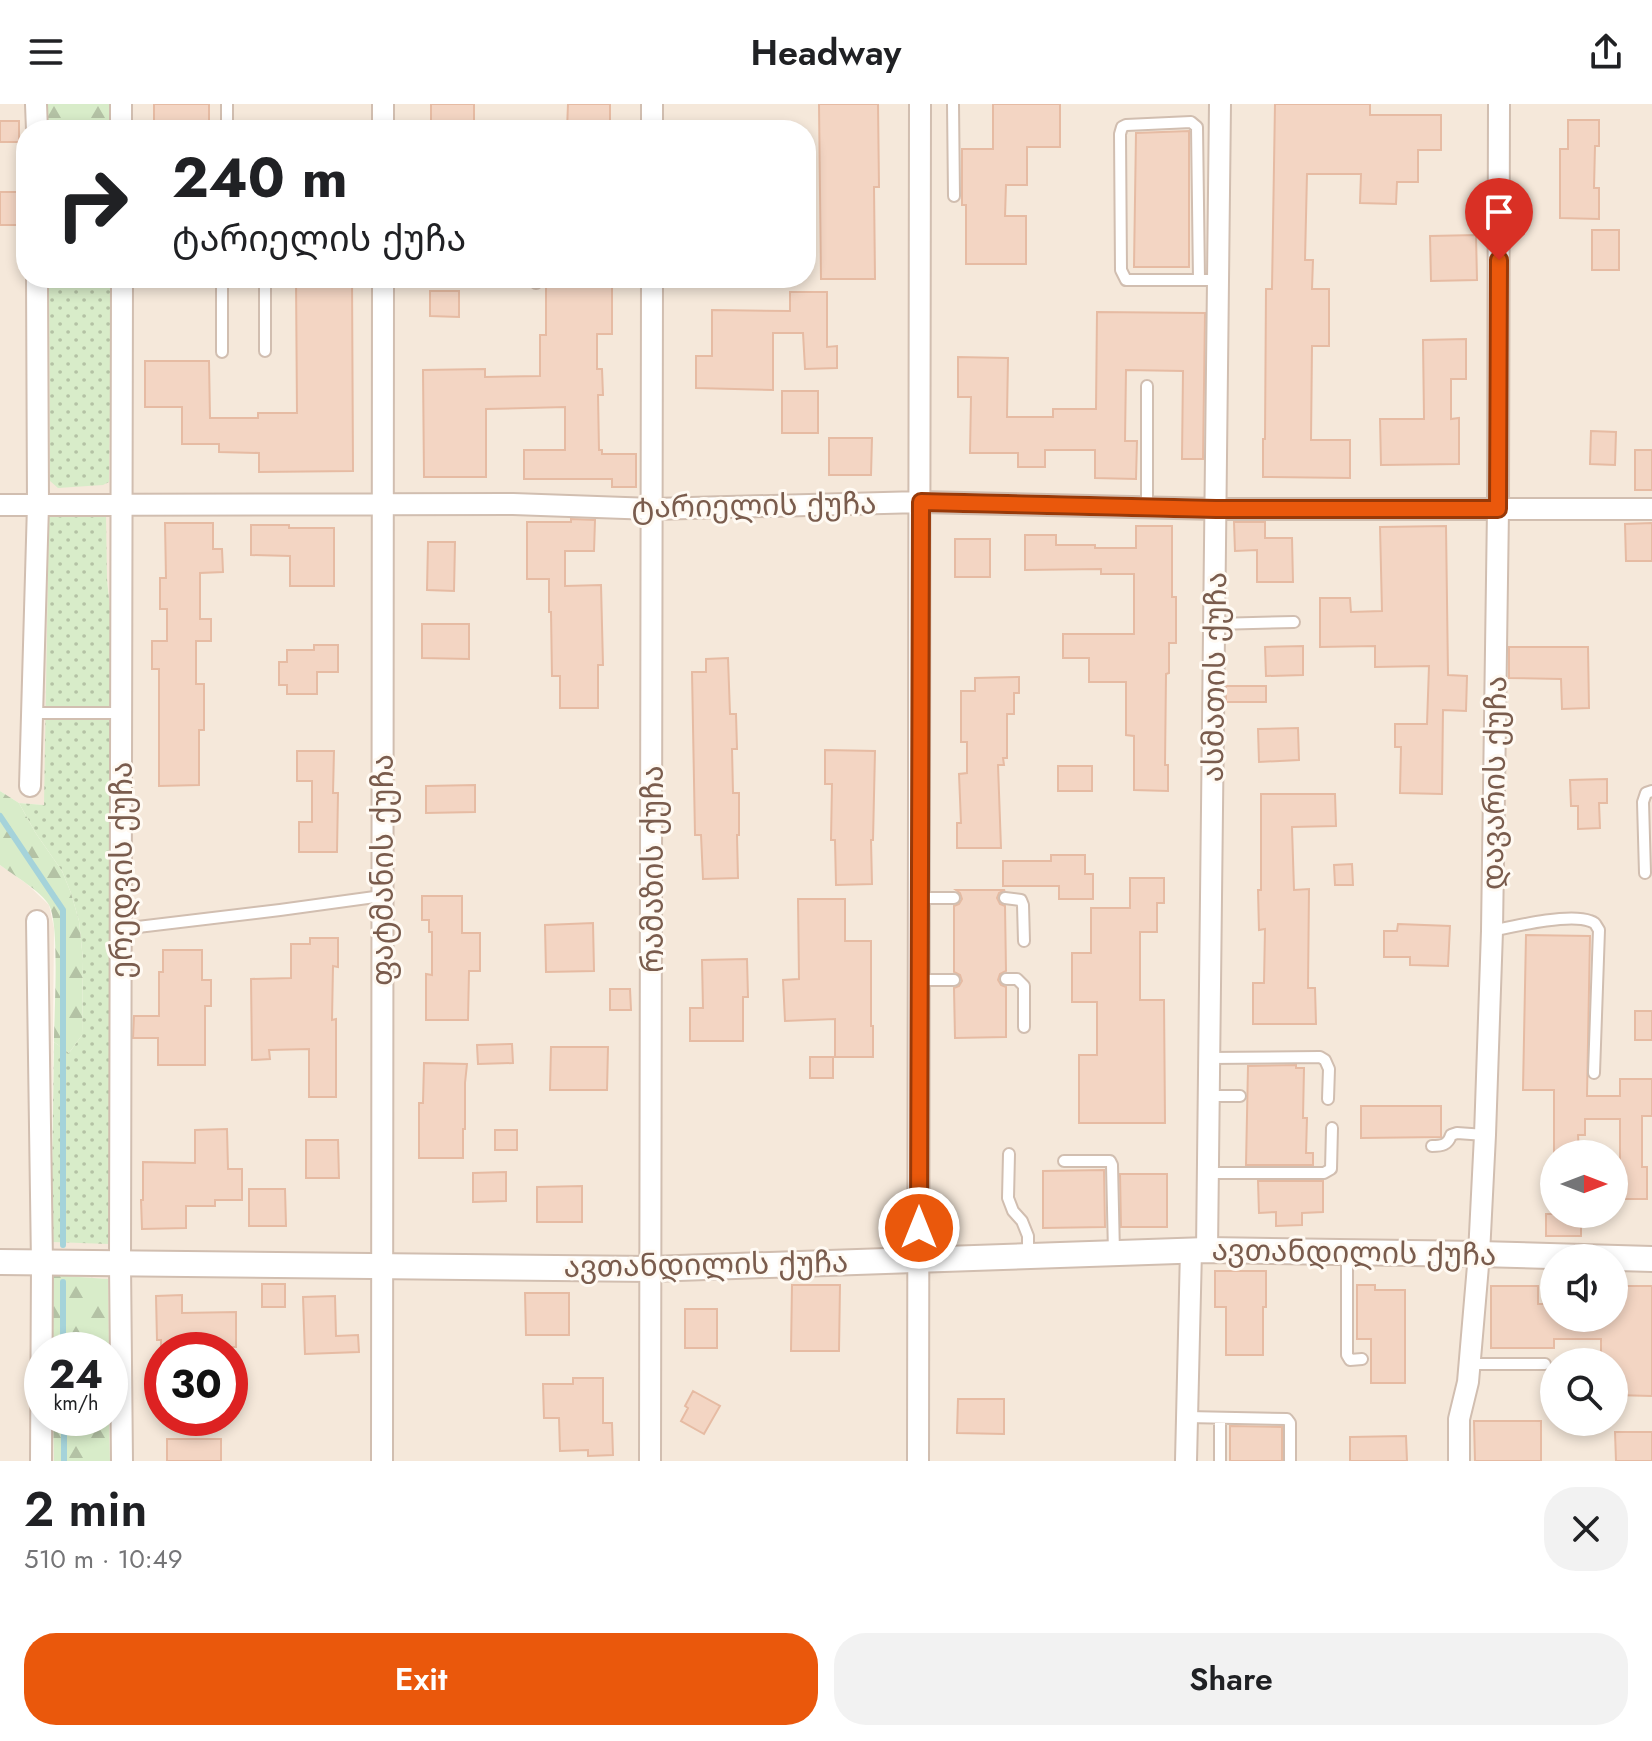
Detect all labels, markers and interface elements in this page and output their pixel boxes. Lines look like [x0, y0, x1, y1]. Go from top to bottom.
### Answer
text: Headway [751, 26, 901, 78]
icon: menu [24, 30, 68, 74]
icon: share [1584, 30, 1628, 74]
text: 240 m [172, 137, 348, 218]
icon: right [40, 152, 144, 256]
pin [1465, 178, 1533, 260]
icon: arrive [1477, 190, 1521, 234]
text: ტარიელის ქუჩა [172, 212, 466, 264]
street label: ტარიელის ქუჩა [631, 481, 877, 529]
street label: ასმათის ქუჩა [1191, 572, 1237, 782]
street label: დავარის ქუჩა [1471, 676, 1517, 890]
street label: ფატმანის ქუჩა [361, 754, 404, 986]
street label: ერედვის ქუჩა [100, 762, 143, 978]
street label: რამაზის ქუჩა [631, 765, 674, 973]
north arrow [1540, 1140, 1628, 1228]
map controls [1540, 1140, 1628, 1436]
position arrow [877, 1186, 961, 1270]
street label: ავთანდილის ქუჩა [1211, 1228, 1497, 1276]
street label: ავთანდილის ქუჩა [563, 1240, 849, 1288]
button: sound [1540, 1244, 1628, 1332]
speed limit sign: 30 [144, 1332, 248, 1436]
text: 24 [49, 1345, 103, 1403]
button: search [1540, 1348, 1628, 1436]
text: km/h [53, 1389, 99, 1418]
text: 2 min [24, 1475, 147, 1544]
button: close [1544, 1487, 1628, 1571]
text: 510 m · 10:49 [24, 1540, 183, 1578]
button: Exit [24, 1633, 818, 1725]
button: Share [834, 1633, 1628, 1725]

